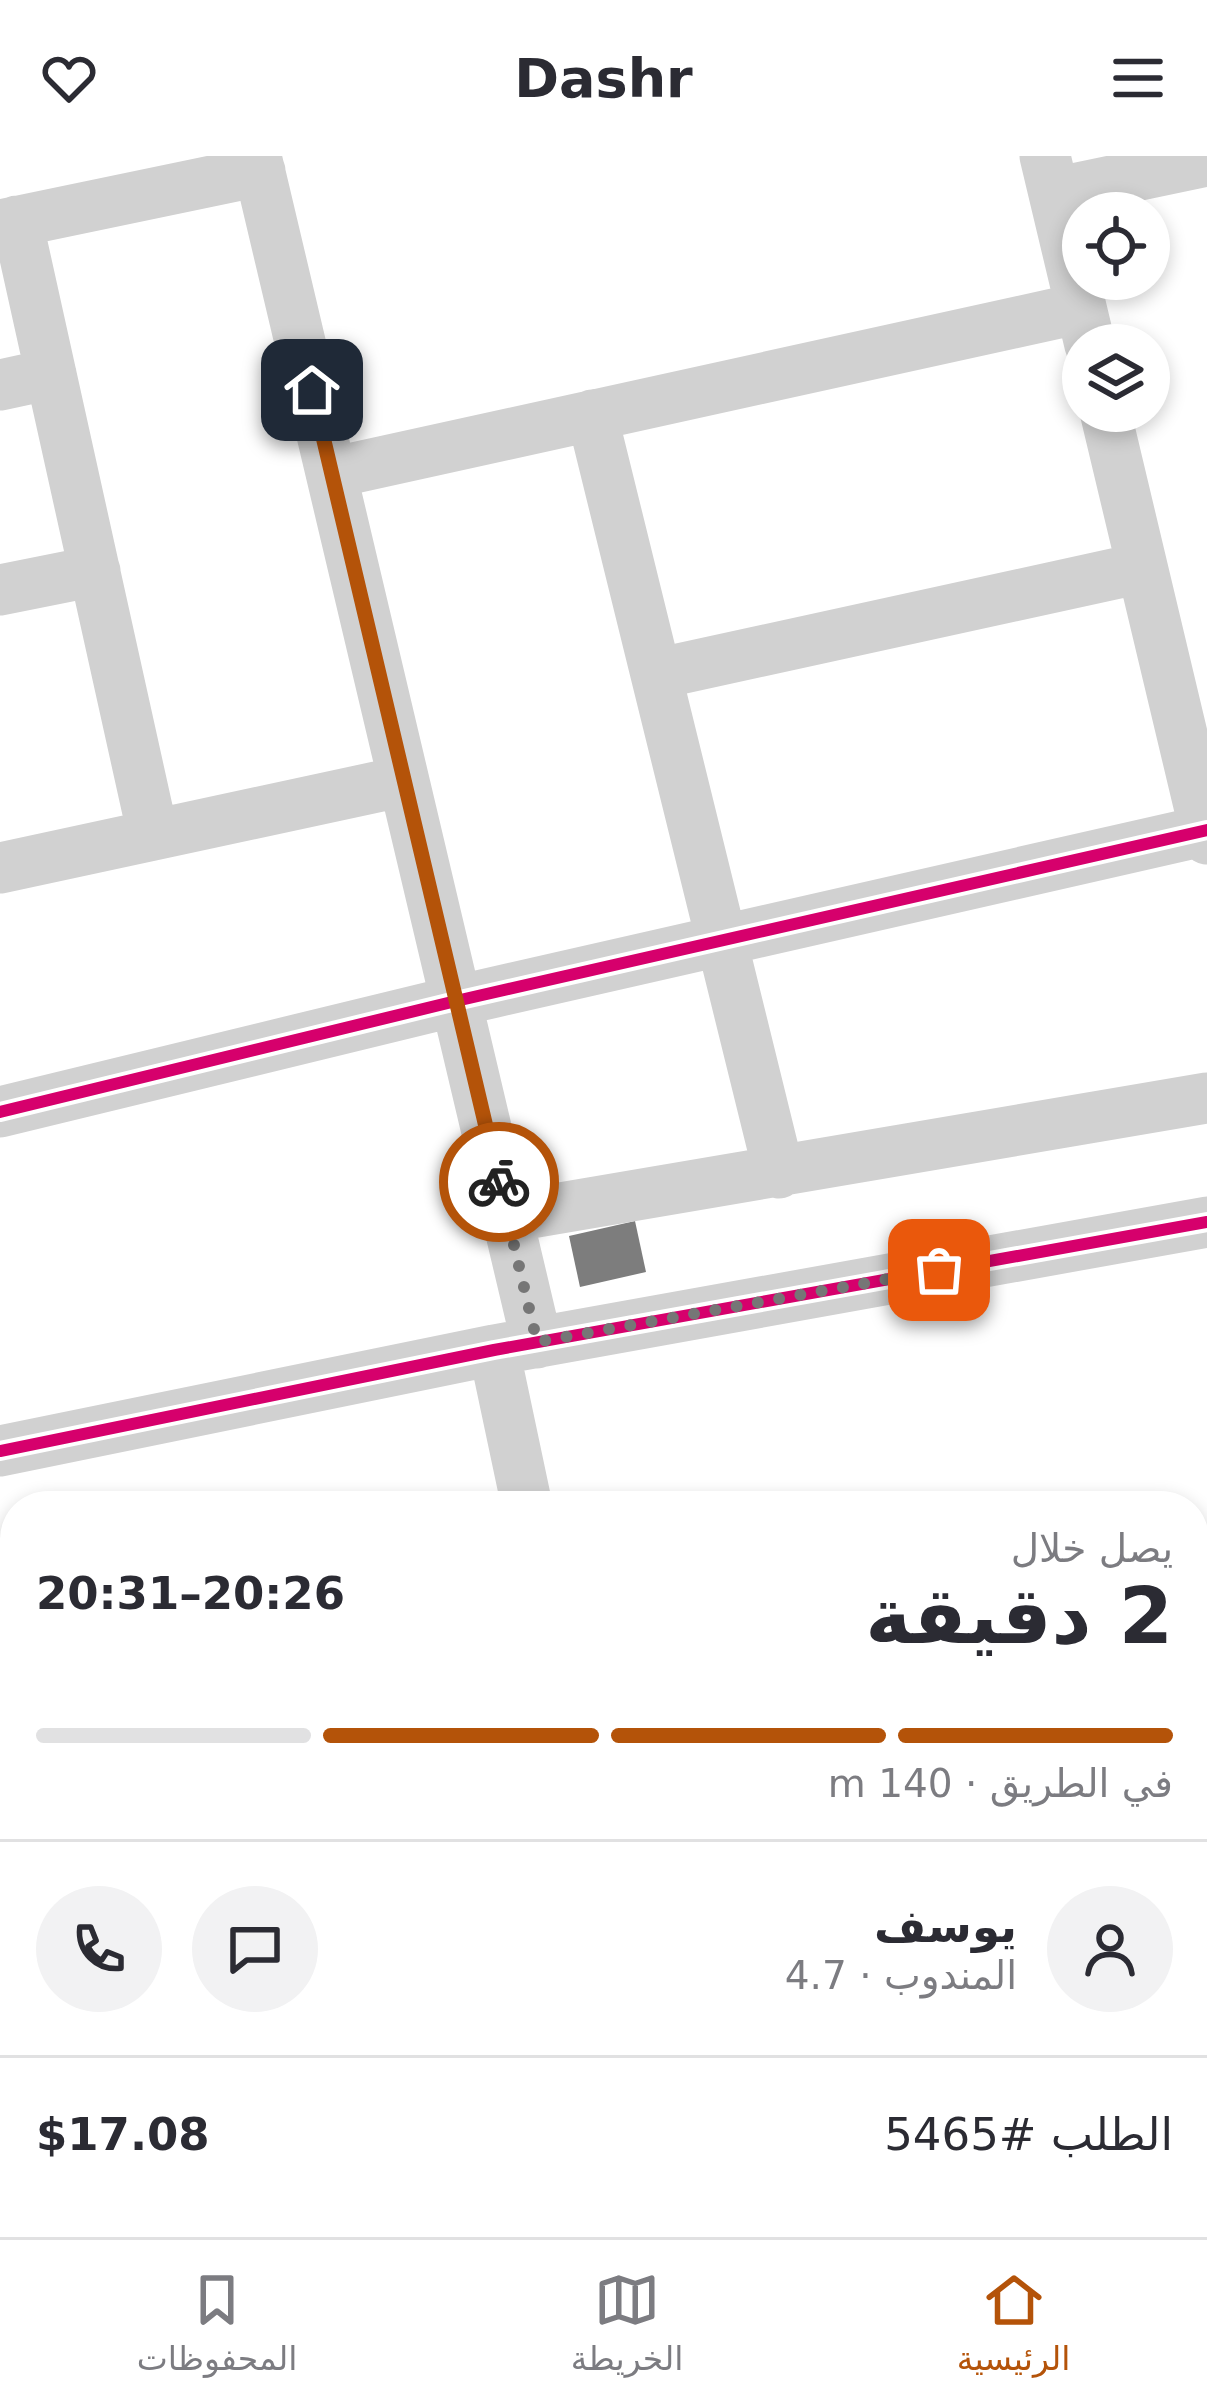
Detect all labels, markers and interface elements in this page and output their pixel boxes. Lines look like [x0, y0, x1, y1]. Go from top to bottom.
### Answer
icon: heart [36, 45, 102, 111]
icon: menu [1105, 45, 1171, 111]
text: Dashr [514, 47, 693, 110]
map controls [1062, 192, 1170, 432]
button: locate [1062, 192, 1170, 300]
button: layers [1062, 324, 1170, 432]
pin [261, 339, 363, 441]
icon: home [279, 357, 345, 423]
courier [439, 1122, 559, 1242]
icon: bike [466, 1149, 532, 1215]
pin [888, 1219, 990, 1321]
icon: bag [906, 1237, 972, 1303]
text: يصل خلال [1011, 1526, 1173, 1571]
text: 20:26–20:31 [36, 1567, 345, 1620]
text: 2 دقيقة [865, 1571, 1173, 1661]
text: في الطريق · 140 m [828, 1761, 1173, 1806]
button: phone [36, 1886, 162, 2012]
button: chat [192, 1886, 318, 2012]
button: person [1047, 1886, 1173, 2012]
text: يوسف [874, 1900, 1017, 1953]
text: المندوب · 4.7 [785, 1953, 1017, 1998]
text: $17.08 [36, 2108, 210, 2161]
text: الطلب #5465 [884, 2108, 1173, 2161]
tab: المحفوظات [137, 2267, 297, 2378]
tab: الخريطة [571, 2267, 683, 2378]
tab: الرئيسية [957, 2267, 1070, 2378]

